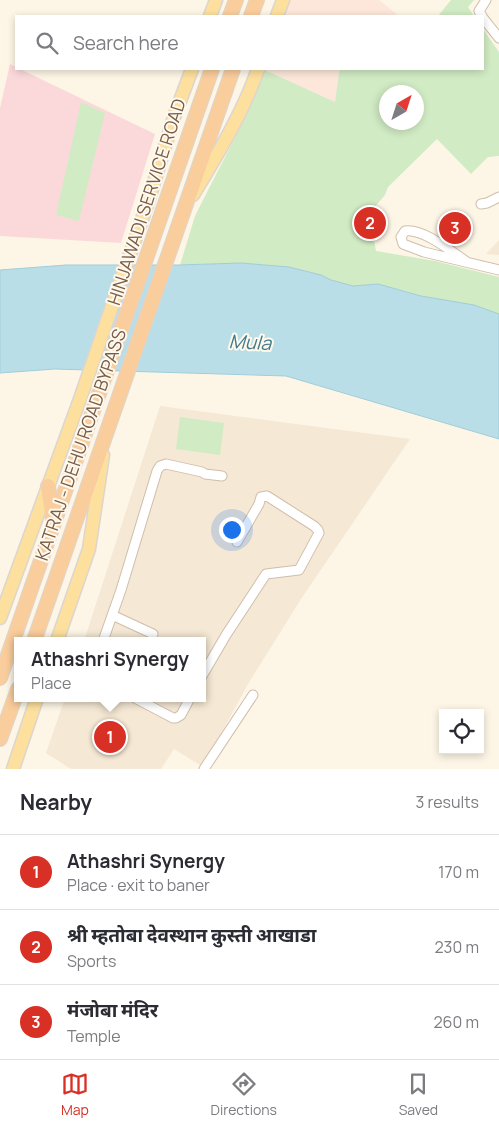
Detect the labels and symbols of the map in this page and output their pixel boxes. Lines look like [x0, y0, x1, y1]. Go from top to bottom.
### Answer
north arrow [379, 85, 424, 130]
street label: HINJAWADI SERVICE ROAD [101, 95, 191, 308]
pin: 2 [354, 204, 386, 242]
pin: 3 [439, 209, 471, 247]
street label: KATRAJ - DEHU ROAD BYPASS [29, 326, 131, 564]
water label: Mula [228, 328, 273, 356]
your location [219, 517, 245, 543]
pin: 1 [94, 718, 126, 756]

